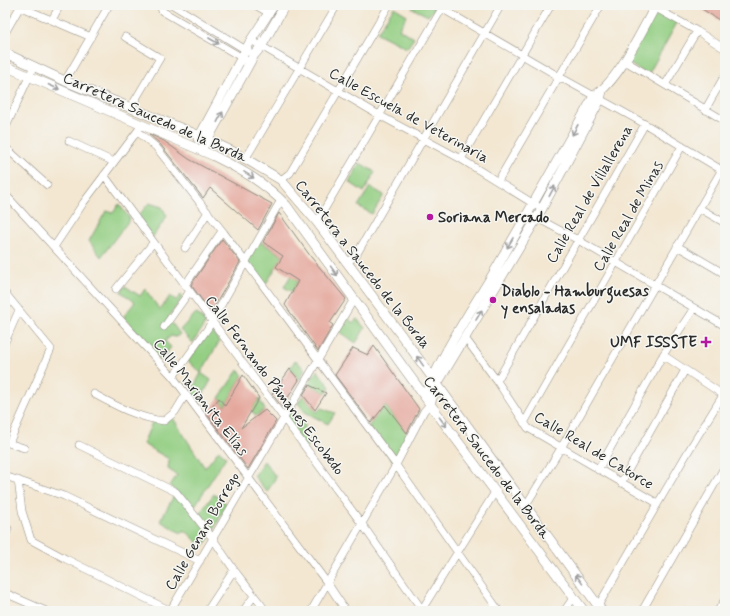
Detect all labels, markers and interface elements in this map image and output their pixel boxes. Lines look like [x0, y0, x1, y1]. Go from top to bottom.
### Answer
one-way arrow [208, 38, 220, 46]
street label: Calle Escuela de Veterinaria [325, 64, 492, 168]
street label: Carretera Saucedo de la Borda [59, 68, 251, 168]
one-way arrow [47, 84, 59, 91]
one-way arrow [217, 111, 225, 123]
street label: Calle Real de Villallerena [542, 121, 638, 267]
one-way arrow [570, 124, 578, 136]
street label: Calle Real de Minas [589, 157, 669, 276]
one-way arrow [243, 171, 255, 179]
street label: Carretera a Saucedo de la Borda [290, 176, 435, 353]
one-way arrow [549, 185, 556, 197]
place label: Soriana Mercado [438, 208, 550, 228]
marker: Soriana Mercado [425, 212, 435, 222]
one-way arrow [506, 237, 514, 249]
one-way arrow [330, 266, 338, 277]
place label: Diablo - Hamburguesas y ensaladas [500, 282, 649, 319]
street label: Calle Fernando Pámanes Escobedo [200, 292, 348, 479]
marker: Diablo - Hamburguesas y ensaladas [488, 295, 498, 305]
one-way arrow [475, 309, 483, 321]
place label: UMF ISSSTE [610, 333, 697, 353]
street label: Calle Marianita Elías [148, 335, 253, 461]
marker: UMF ISSSTE [700, 336, 712, 348]
one-way arrow [416, 356, 424, 367]
street label: Carretera Saucedo de la Borda [418, 372, 555, 544]
street label: Calle Real de Catorce [530, 407, 657, 495]
one-way arrow [439, 416, 448, 427]
street label: Calle Genaro Borrego [161, 468, 245, 594]
one-way arrow [575, 574, 584, 585]

